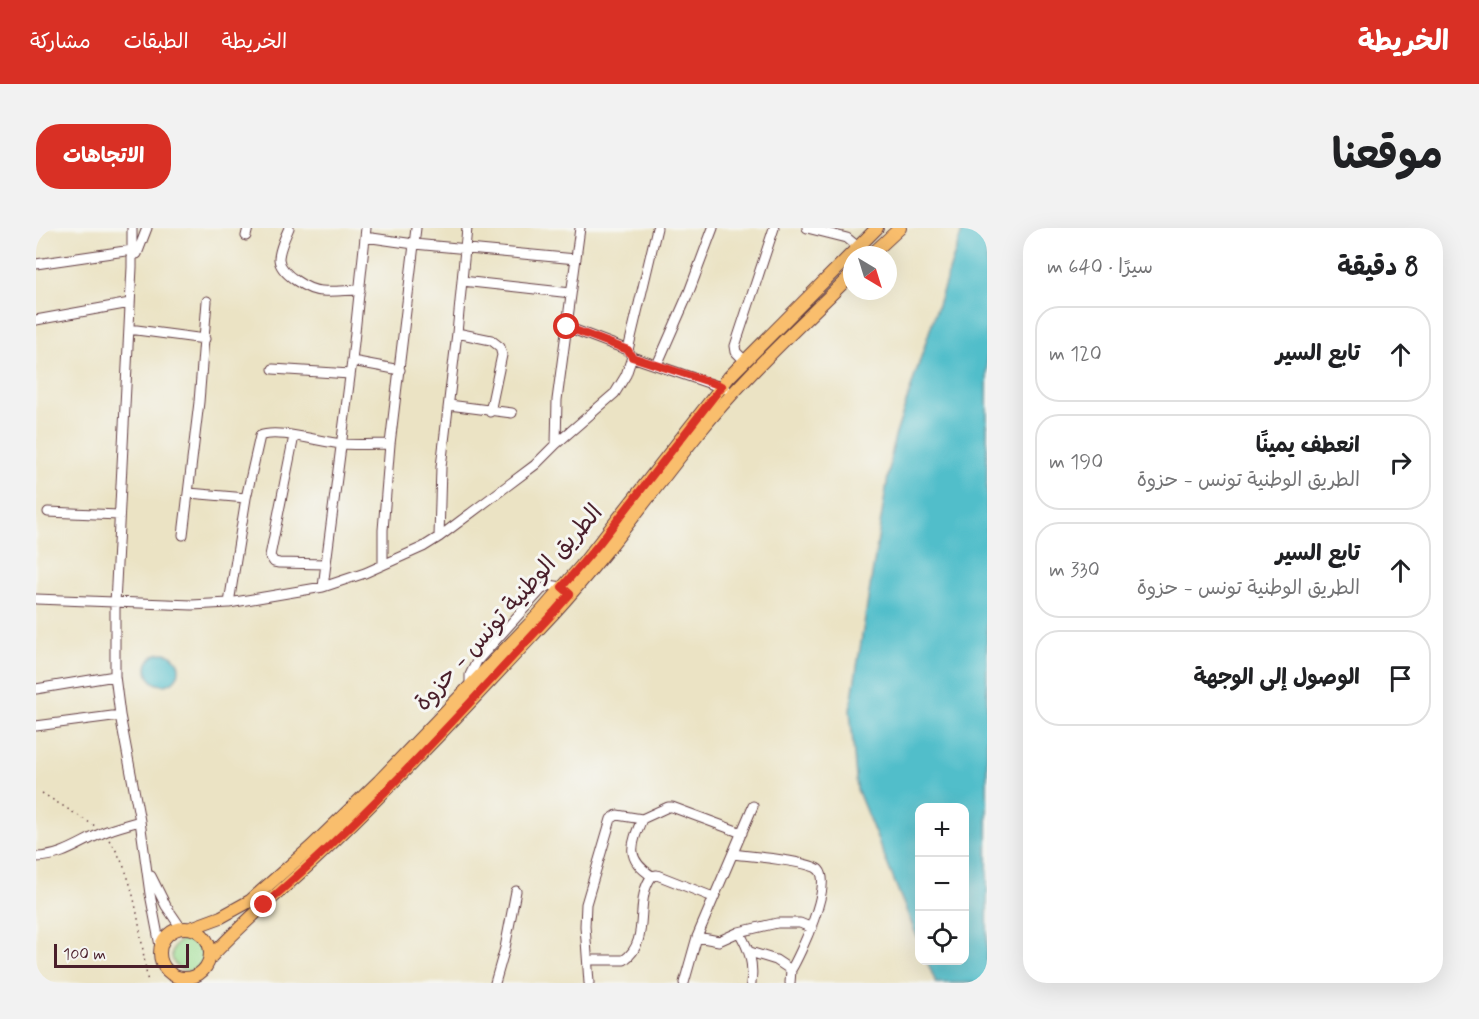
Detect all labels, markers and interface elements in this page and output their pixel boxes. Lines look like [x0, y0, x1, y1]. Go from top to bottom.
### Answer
text: الخريطة [1358, 24, 1449, 61]
text: مشاركة [30, 28, 91, 56]
text: الطبقات [124, 28, 189, 56]
text: الخريطة [222, 28, 287, 56]
button: الاتجاهات [36, 124, 171, 189]
text: موقعنا [1332, 129, 1443, 184]
north arrow [843, 246, 897, 300]
text: 8 دقيقة [1337, 251, 1419, 285]
text: سيرًا · 640 m [1047, 254, 1153, 281]
route start [553, 313, 579, 339]
icon: ahead [1384, 338, 1417, 371]
text: تابع السير [1276, 340, 1360, 368]
text: 120 m [1049, 341, 1102, 368]
text: انعطف يمينًا [1256, 432, 1360, 460]
icon: right [1384, 446, 1417, 479]
text: 190 m [1049, 449, 1103, 476]
text: الطريق الوطنية تونس - حزوة [1137, 467, 1360, 494]
street label: الطريق الوطنية تونس - حزوة [408, 498, 610, 718]
text: تابع السير [1276, 540, 1360, 568]
icon: ahead [1384, 554, 1417, 587]
text: 330 m [1049, 557, 1100, 584]
text: الطريق الوطنية تونس - حزوة [1137, 575, 1360, 602]
icon: arrive [1384, 662, 1417, 695]
text: الوصول إلى الوجهة [1193, 664, 1360, 692]
map controls [915, 803, 969, 965]
button: + [915, 803, 969, 857]
button: − [915, 857, 969, 911]
route end [250, 891, 276, 917]
button: locate [915, 911, 969, 965]
scale bar [54, 941, 189, 968]
text: 100 m [63, 944, 106, 965]

